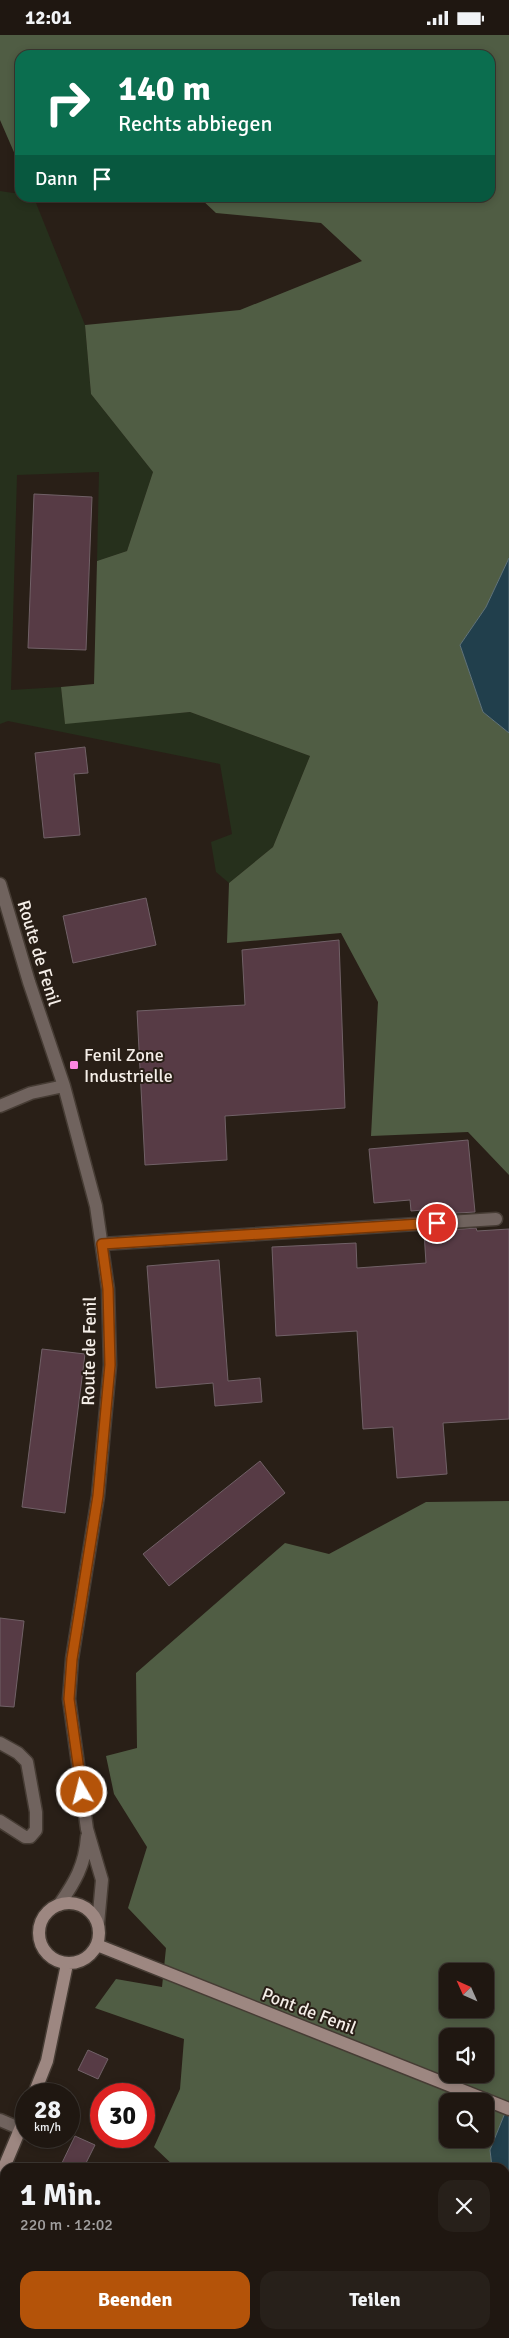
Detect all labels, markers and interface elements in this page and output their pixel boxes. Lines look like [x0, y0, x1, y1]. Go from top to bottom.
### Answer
text: 12:01 [25, 6, 72, 30]
text: 140 m [118, 67, 211, 110]
icon: right [35, 70, 100, 135]
text: Rechts abbiegen [118, 110, 272, 137]
icon: arrive [88, 165, 116, 193]
text: Dann [35, 167, 78, 191]
street label: Route de Fenil [13, 898, 65, 1008]
place label: Fenil Zone Industrielle [84, 1044, 173, 1087]
marker: Fenil Zone Industrielle [68, 1059, 80, 1071]
pin [416, 1202, 458, 1244]
icon: arrive [423, 1209, 451, 1237]
street label: Route de Fenil [77, 1296, 101, 1406]
position arrow [55, 1765, 107, 1817]
north arrow [439, 1963, 494, 2017]
map controls [439, 1963, 494, 2148]
street label: Pont de Fenil [259, 1983, 359, 2039]
button: sound [439, 2028, 494, 2083]
speed limit sign: 30 [90, 2083, 155, 2148]
button: search [439, 2093, 494, 2148]
text: 28 [34, 2094, 61, 2125]
text: km/h [34, 2120, 61, 2135]
text: 1 Min. [20, 2177, 102, 2214]
button: close [438, 2180, 490, 2232]
text: 220 m · 12:02 [20, 2215, 113, 2235]
button: Beenden [20, 2271, 250, 2329]
button: Teilen [260, 2271, 490, 2329]

